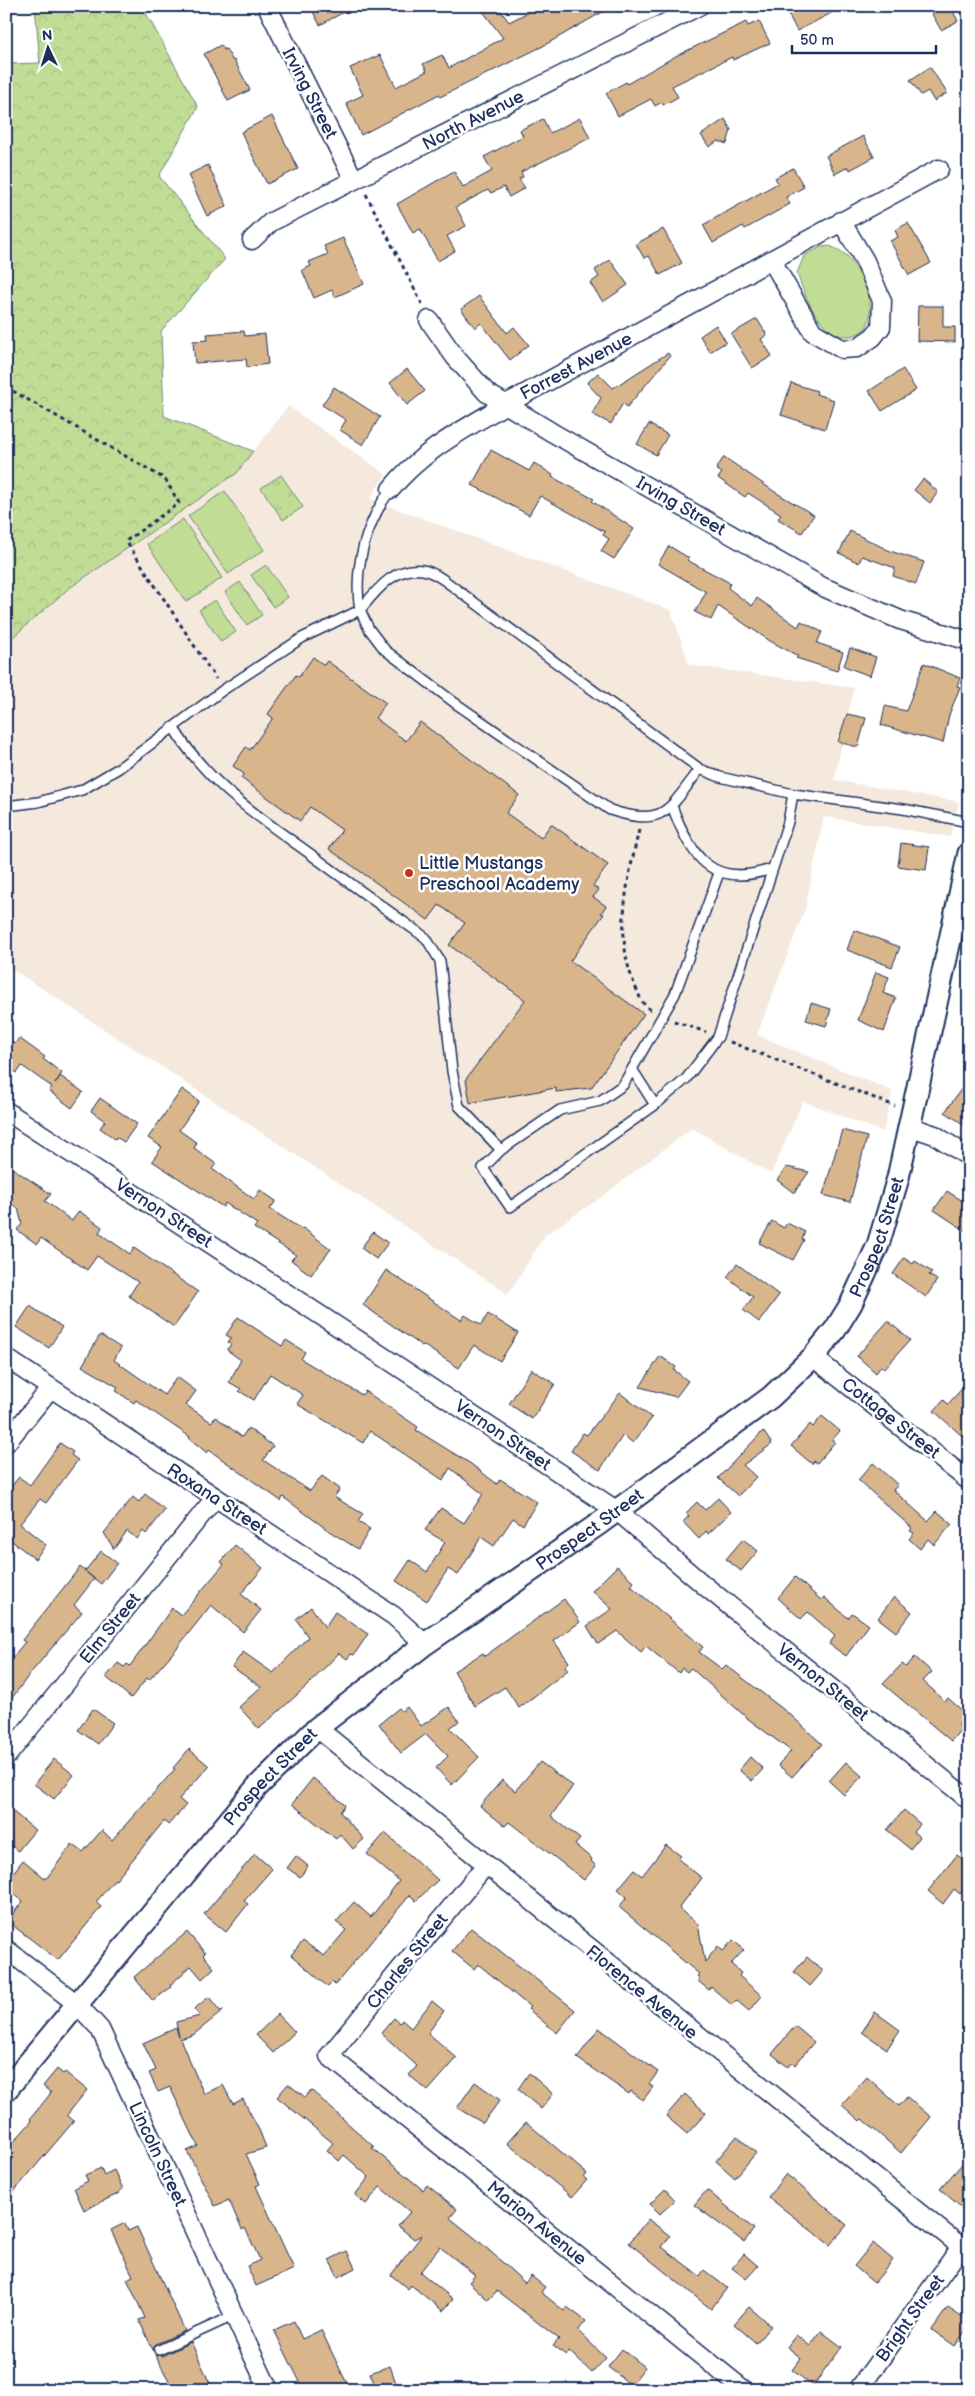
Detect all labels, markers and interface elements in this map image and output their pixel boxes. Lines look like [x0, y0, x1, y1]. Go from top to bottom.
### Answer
north arrow [22, 22, 72, 72]
scale bar [792, 22, 936, 54]
text: N [41, 27, 53, 44]
text: 50 m [800, 31, 834, 50]
street label: Irving Street [278, 44, 342, 143]
street label: North Avenue [419, 86, 528, 155]
street label: Forrest Avenue [517, 328, 636, 405]
street label: Irving Street [632, 472, 729, 541]
place label: Little Mustangs Preschool Academy [419, 853, 580, 895]
marker: Little Mustangs Preschool Academy [403, 867, 415, 879]
street label: Vernon Street [111, 1174, 217, 1253]
street label: Prospect Street [845, 1174, 909, 1301]
street label: Cottage Street [838, 1374, 944, 1463]
street label: Vernon Street [451, 1396, 555, 1476]
street label: Roxana Street [163, 1459, 271, 1540]
street label: Prospect Street [532, 1484, 648, 1575]
street label: Elm Street [76, 1588, 145, 1668]
street label: Vernon Street [773, 1639, 873, 1726]
street label: Prospect Street [219, 1723, 322, 1830]
street label: Charles Street [362, 1909, 453, 2013]
street label: Florence Avenue [582, 1941, 702, 2044]
street label: Lincoln Street [124, 2099, 191, 2210]
street label: Marion Avenue [483, 2177, 591, 2270]
street label: Bright Street [872, 2270, 949, 2366]

